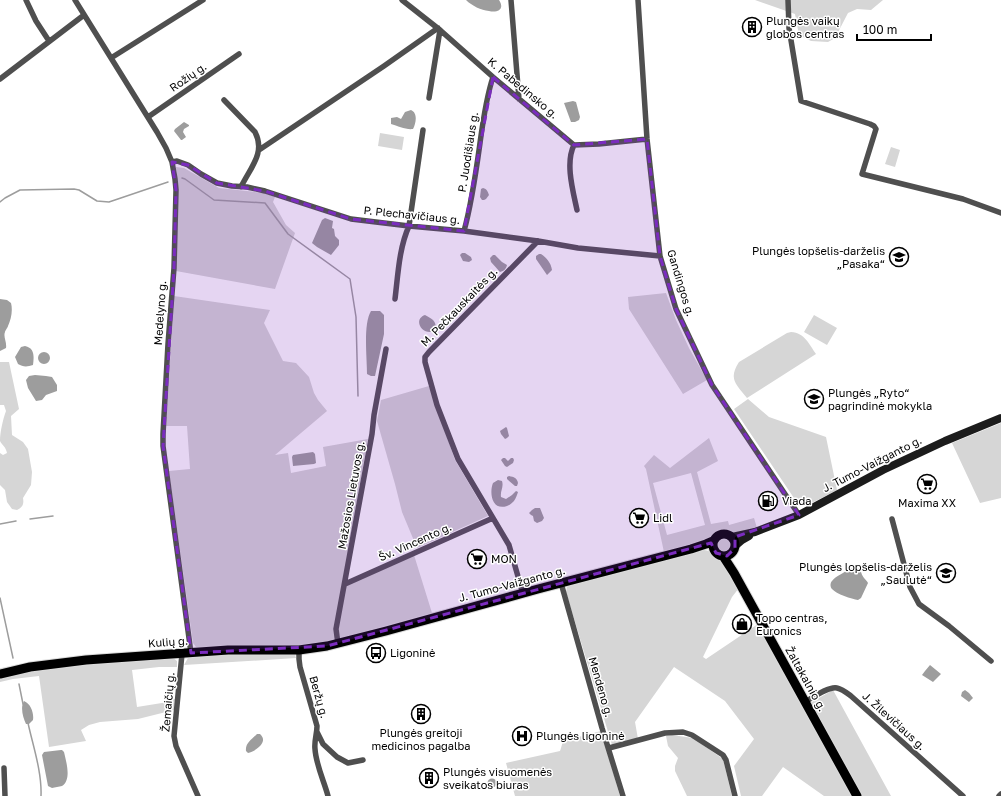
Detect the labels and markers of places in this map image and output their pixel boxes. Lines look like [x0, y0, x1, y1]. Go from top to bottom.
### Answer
place label: Plungės vaikų globos centras [766, 14, 845, 40]
building icon: Plungės vaikų globos centras [741, 16, 763, 38]
place label: Plungės lopšelis-darželis „Pasaka“ [752, 244, 885, 270]
school or university icon: Plungės lopšelis-darželis „Pasaka“ [888, 246, 910, 268]
place label: Plungės „Ryto“ pagrindinė mokykla [828, 386, 932, 412]
school or university icon: Plungės „Ryto“ pagrindinė mokykla [803, 388, 825, 410]
supermarket icon: Maxima XX [916, 473, 938, 495]
fuel station icon: Viada [757, 490, 779, 512]
place label: Viada [782, 494, 812, 507]
place label: Maxima XX [898, 496, 956, 509]
supermarket icon: Lidl [628, 507, 650, 529]
place label: Lidl [653, 511, 673, 524]
supermarket icon: MON [466, 548, 488, 570]
place label: MON [491, 552, 517, 565]
place label: Plungės lopšelis-darželis „Saulutė“ [799, 560, 932, 586]
school or university icon: Plungės lopšelis-darželis „Saulutė“ [935, 562, 957, 584]
place label: Topo centras, Euronics [756, 611, 828, 637]
shop icon: Topo centras, Euronics [731, 613, 753, 635]
bus stop icon: Ligoninė [365, 642, 387, 664]
place label: Ligoninė [390, 646, 435, 659]
building icon: Plungės greitoji medicinos pagalba [410, 703, 432, 725]
hospital icon: Plungės ligoninė [511, 725, 533, 747]
place label: Plungės greitoji medicinos pagalba [371, 726, 471, 752]
place label: Plungės ligoninė [536, 729, 625, 742]
place label: Plungės visuomenės sveikatos biuras [443, 765, 552, 791]
building icon: Plungės visuomenės sveikatos biuras [418, 767, 440, 789]

